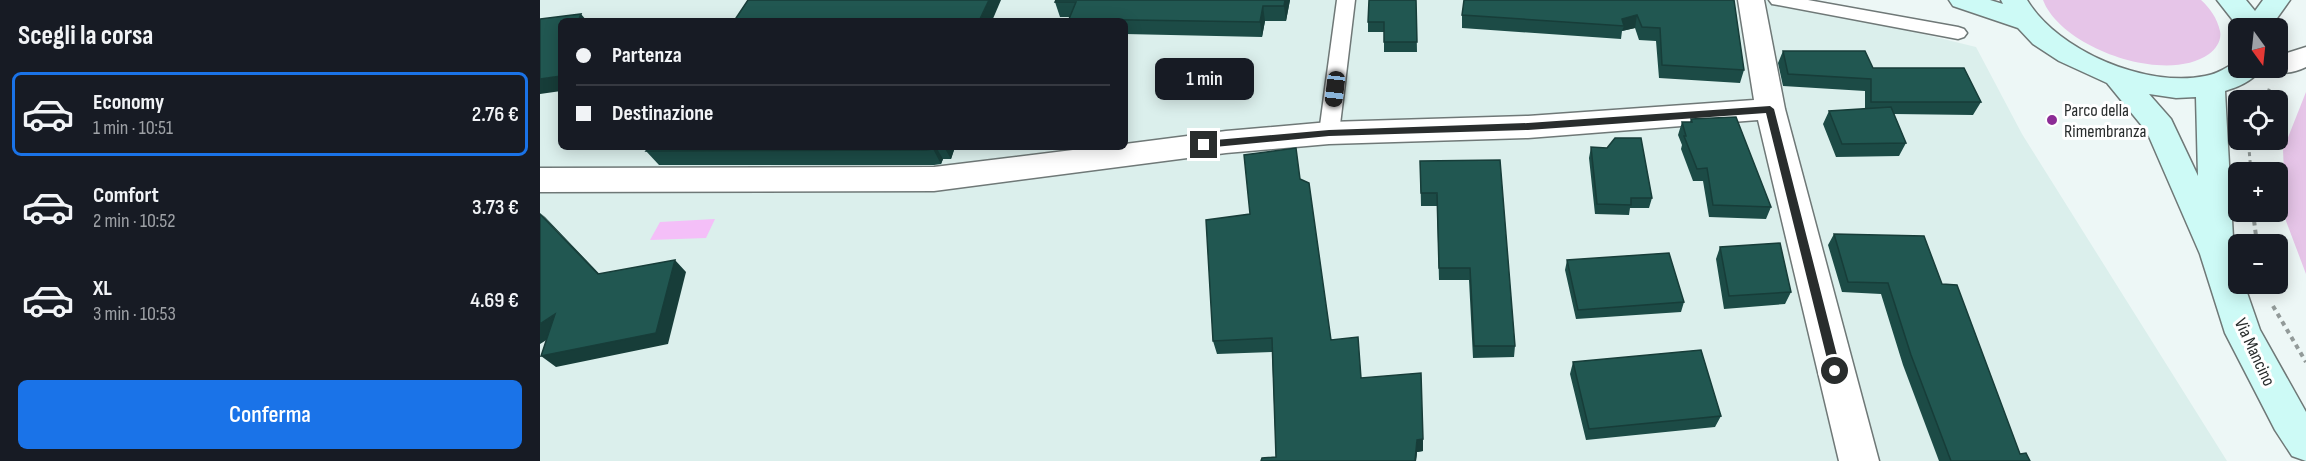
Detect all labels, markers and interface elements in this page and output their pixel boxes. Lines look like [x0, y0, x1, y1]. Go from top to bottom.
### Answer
north arrow [2228, 18, 2288, 78]
map controls [2228, 18, 2288, 294]
text: Scegli la corsa [18, 20, 153, 52]
text: Partenza [612, 42, 682, 69]
callout: 1 min [1154, 58, 1254, 100]
text: 1 min [1186, 67, 1223, 91]
car [1324, 70, 1346, 108]
icon: car [21, 87, 75, 141]
text: Economy [93, 89, 164, 116]
button: locate [2228, 90, 2288, 150]
text: Destinazione [612, 100, 713, 127]
place label: Parco della Rimembranza [2064, 100, 2146, 142]
text: 2.76 € [472, 101, 519, 128]
marker: Parco della Rimembranza [2045, 113, 2059, 127]
text: 1 min · 10:51 [93, 116, 173, 140]
route end [1190, 131, 1217, 158]
button: + [2228, 162, 2288, 222]
icon: car [21, 180, 75, 234]
text: Comfort [93, 182, 159, 209]
text: 3.73 € [472, 194, 519, 221]
text: 2 min · 10:52 [93, 209, 176, 233]
button: − [2228, 234, 2288, 294]
icon: car [21, 273, 75, 327]
text: XL [93, 275, 112, 302]
text: 4.69 € [470, 287, 519, 314]
text: 3 min · 10:53 [93, 302, 176, 326]
street label: Via Mancino [2230, 315, 2279, 389]
route start [1821, 357, 1848, 384]
button: Conferma [18, 380, 522, 449]

